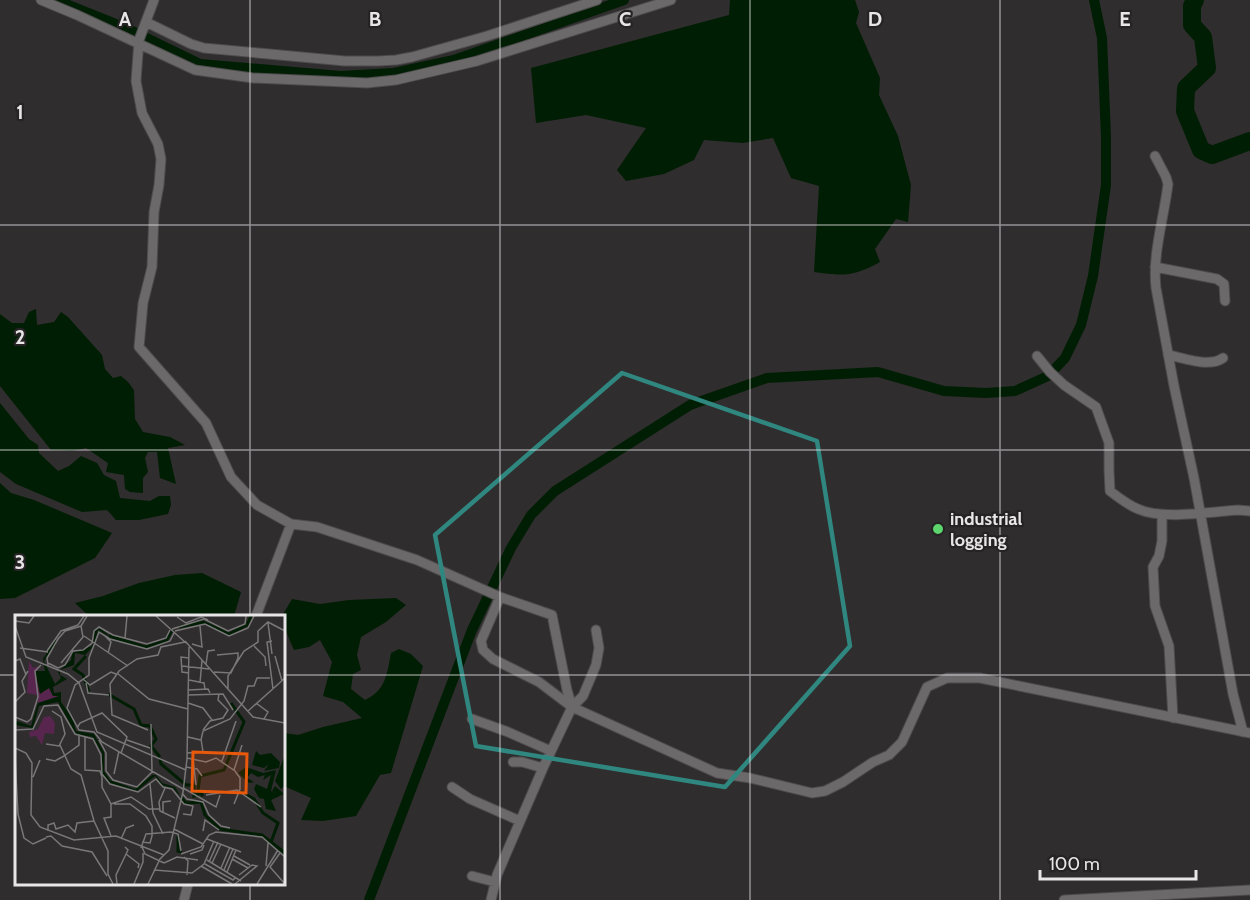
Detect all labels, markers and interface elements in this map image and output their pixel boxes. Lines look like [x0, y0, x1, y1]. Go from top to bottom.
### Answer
text: A [119, 7, 132, 31]
text: B [369, 7, 381, 31]
text: C [619, 7, 631, 31]
text: D [868, 7, 882, 31]
text: E [1119, 7, 1131, 31]
text: 1 [16, 100, 24, 124]
text: 2 [15, 325, 25, 349]
place label: industrial logging [950, 508, 1023, 551]
marker: industrial logging [931, 522, 945, 536]
text: 3 [15, 550, 25, 574]
inset map [15, 615, 285, 885]
scale bar [1040, 843, 1196, 881]
text: 100 m [1049, 853, 1100, 875]

